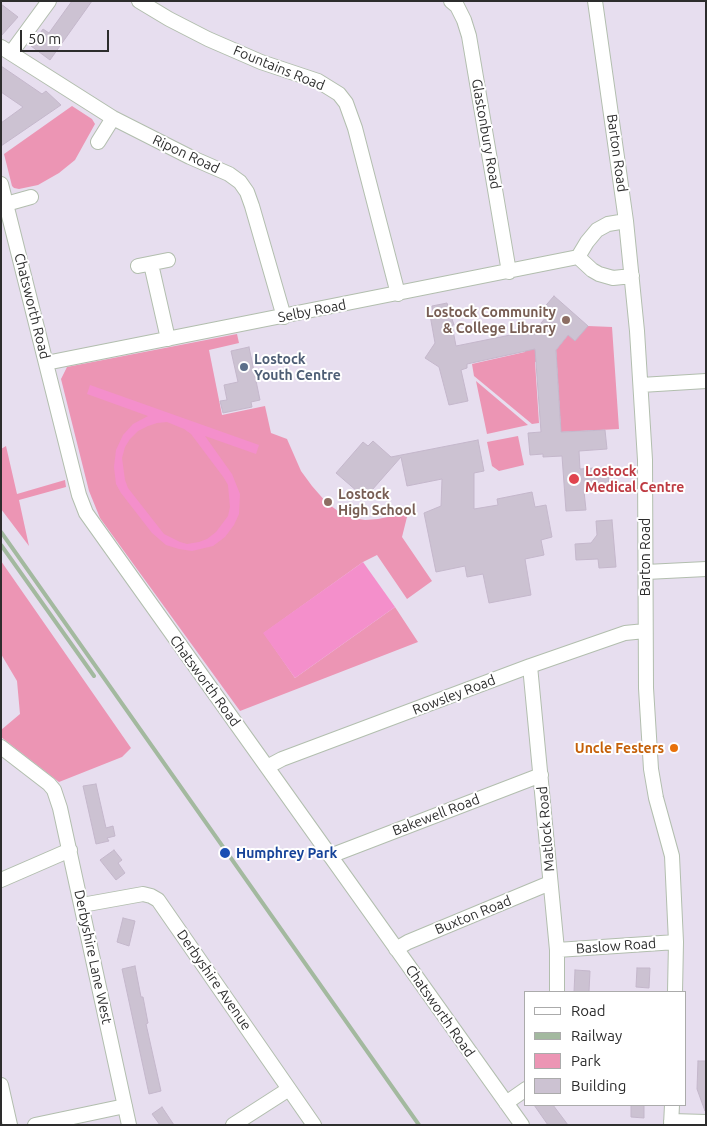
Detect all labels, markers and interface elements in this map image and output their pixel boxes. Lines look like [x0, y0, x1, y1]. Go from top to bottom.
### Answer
scale bar [22, 20, 111, 52]
text: 50 m [28, 30, 61, 47]
street label: Fountains Road [231, 42, 327, 94]
street label: Glastonbury Road [468, 77, 504, 191]
street label: Barton Road [603, 113, 631, 193]
street label: Ripon Road [150, 131, 222, 177]
street label: Chatsworth Road [11, 251, 53, 361]
street label: Selby Road [276, 296, 348, 326]
place label: Lostock Community & College Library [426, 304, 556, 336]
marker: Lostock Community & College Library [560, 314, 572, 326]
place label: Lostock Youth Centre [254, 351, 341, 384]
marker: Lostock Youth Centre [238, 361, 250, 373]
place label: Lostock Medical Centre [585, 463, 684, 496]
marker: Lostock Medical Centre [567, 472, 581, 486]
place label: Lostock High School [338, 486, 416, 518]
marker: Lostock High School [322, 496, 334, 508]
street label: Barton Road [637, 518, 653, 596]
street label: Chatsworth Road [166, 632, 244, 730]
street label: Rowsley Road [410, 671, 498, 719]
place label: Uncle Festers [575, 740, 664, 756]
marker: Uncle Festers [668, 742, 680, 754]
street label: Matlock Road [534, 786, 558, 872]
street label: Bakewell Road [390, 791, 482, 839]
place label: Humphrey Park [236, 845, 337, 861]
marker: Humphrey Park [218, 846, 232, 860]
street label: Derbyshire Lane West [71, 888, 115, 1026]
street label: Buxton Road [432, 892, 514, 938]
street label: Derbyshire Avenue [173, 927, 255, 1033]
street label: Baslow Road [575, 935, 657, 957]
street label: Chatsworth Road [402, 962, 478, 1060]
legend [524, 991, 687, 1106]
text: Road [571, 1002, 606, 1019]
text: Railway [571, 1027, 622, 1044]
text: Park [571, 1052, 601, 1069]
text: Building [571, 1077, 626, 1094]

